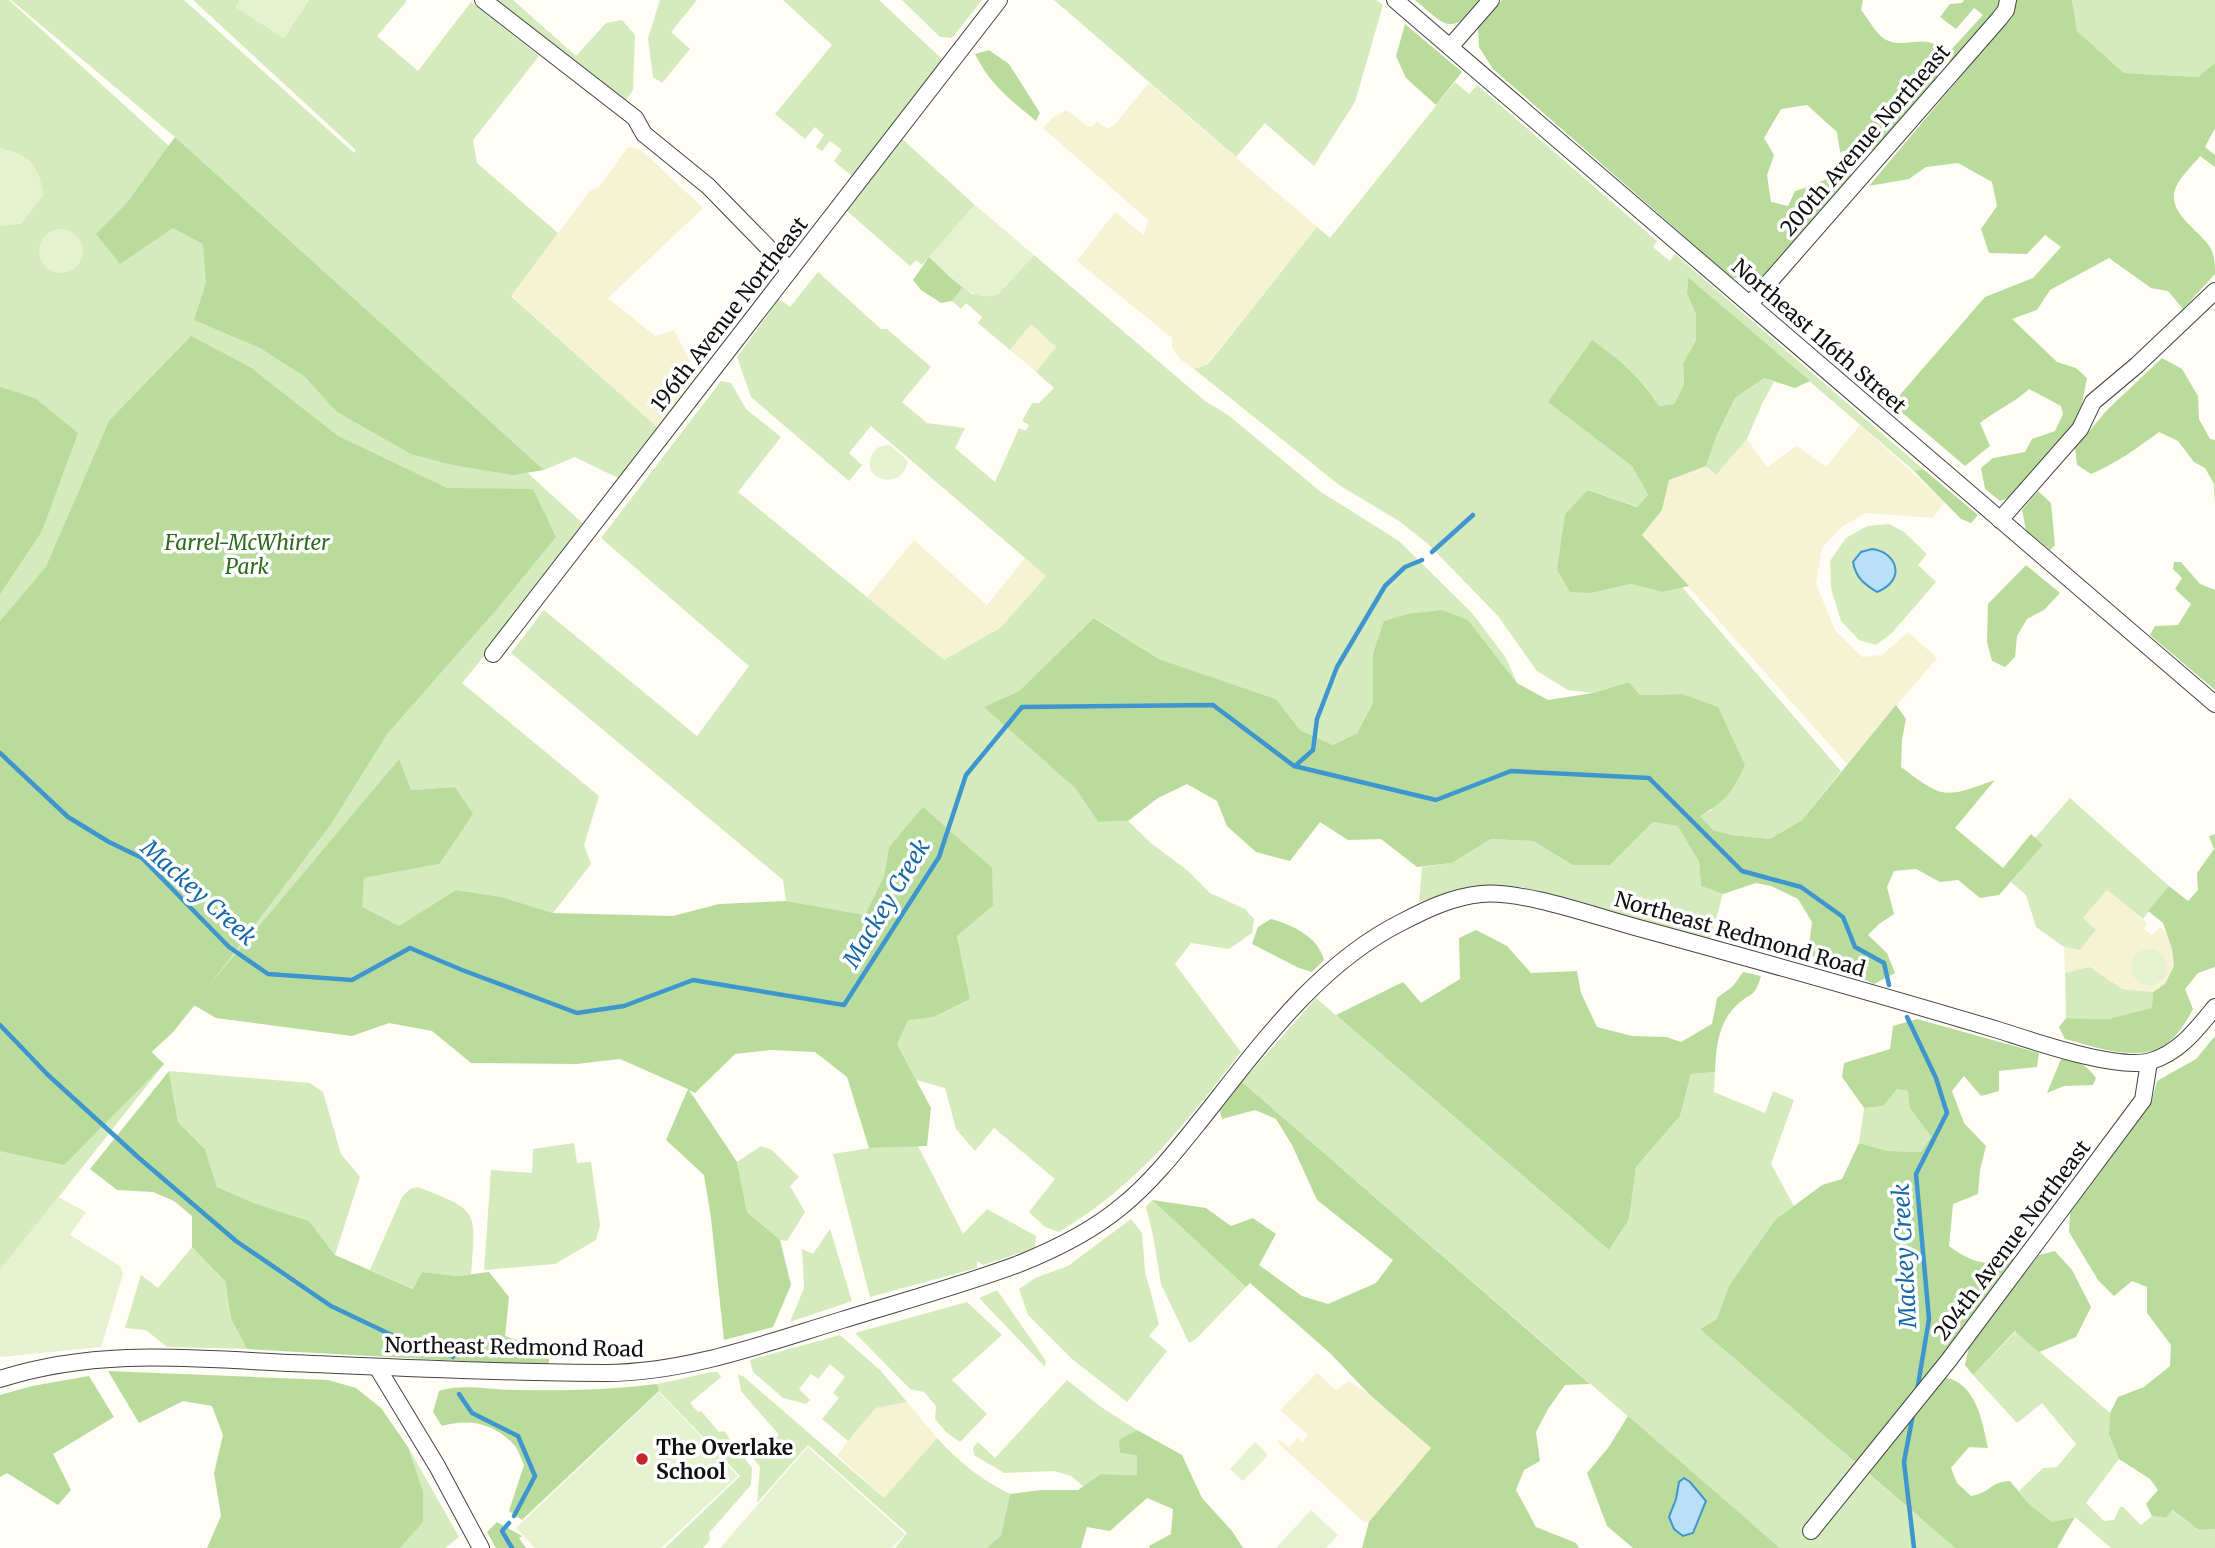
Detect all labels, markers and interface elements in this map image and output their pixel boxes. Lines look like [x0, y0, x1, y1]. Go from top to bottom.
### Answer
street label: 200th Avenue Northeast [1774, 39, 1956, 241]
street label: 196th Avenue Northeast [645, 211, 813, 417]
street label: Northeast 116th Street [1726, 253, 1912, 419]
park label: Farrel-McWhirter Park [164, 529, 330, 580]
water label: Mackey Creek [135, 832, 263, 951]
water label: Mackey Creek [836, 833, 936, 973]
street label: Northeast Redmond Road [1612, 885, 1869, 983]
street label: 204th Avenue Northeast [1928, 1134, 2096, 1346]
water label: Mackey Creek [1886, 1183, 1922, 1330]
street label: Northeast Redmond Road [384, 1331, 644, 1363]
place label: The Overlake School [656, 1434, 793, 1485]
marker: The Overlake School [634, 1451, 650, 1467]

